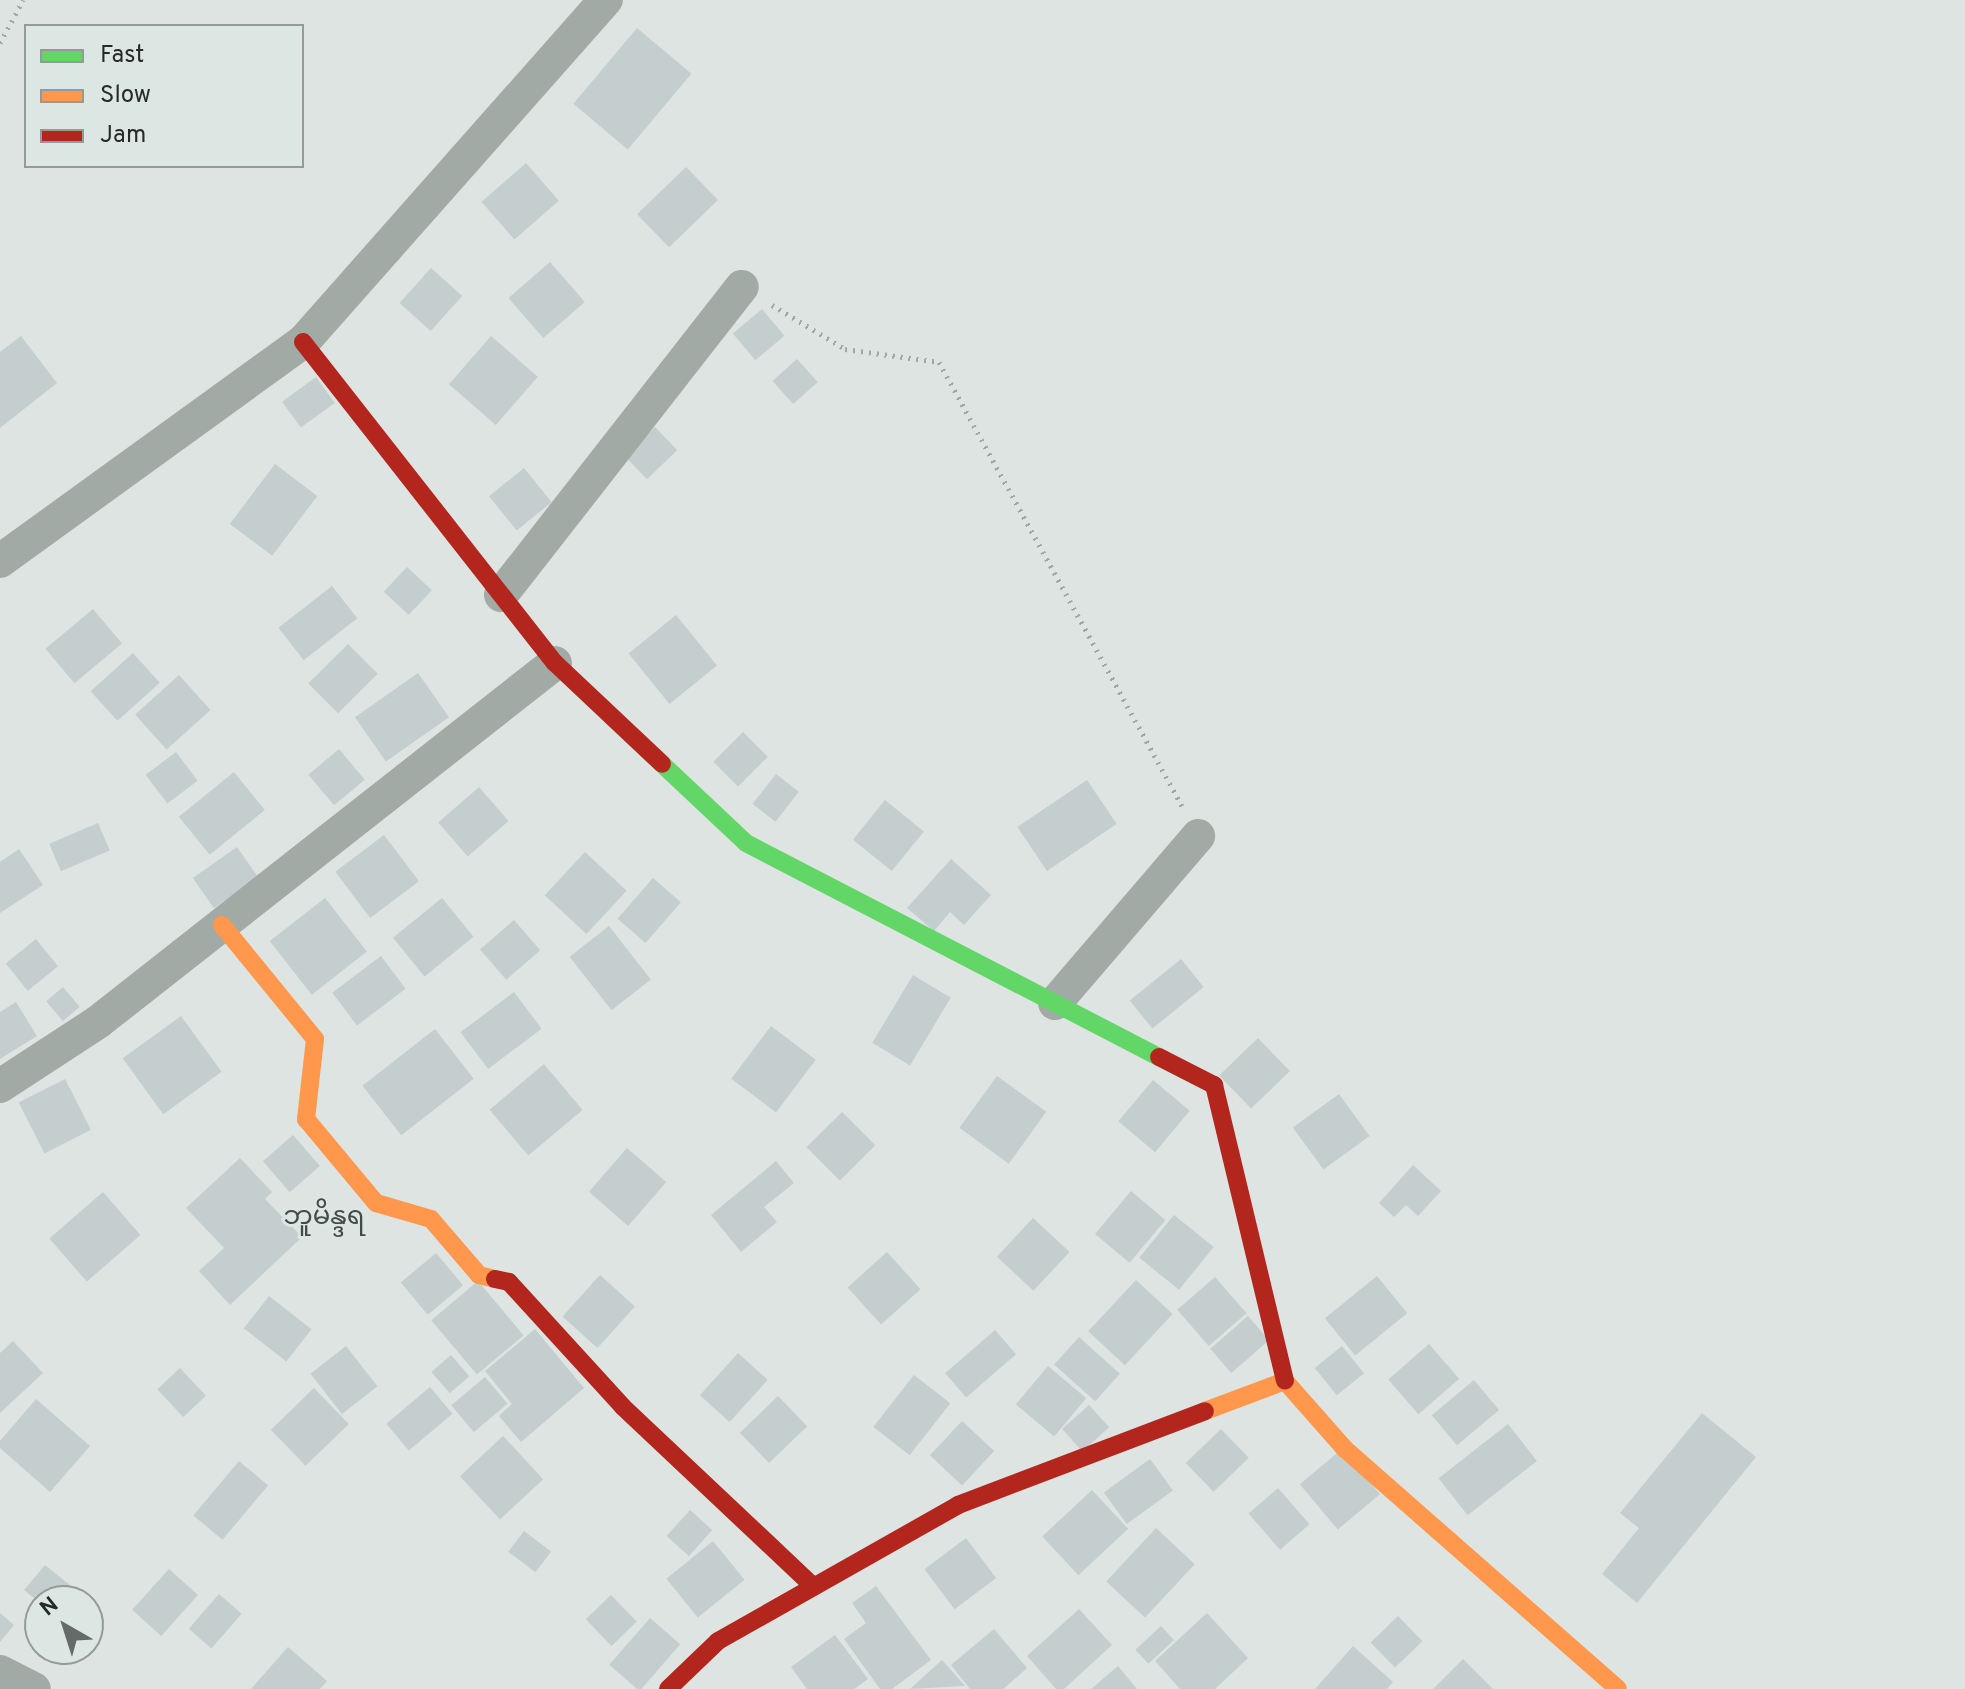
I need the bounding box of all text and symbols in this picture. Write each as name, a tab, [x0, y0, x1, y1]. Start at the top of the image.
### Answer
legend	[24, 24, 304, 168]
text: Fast	[100, 41, 144, 71]
text: Slow	[100, 81, 151, 111]
text: Jam	[100, 121, 146, 151]
district label: ဘူမိန္ဒရ	[283, 1202, 365, 1234]
north arrow	[24, 1585, 104, 1665]
text: N	[35, 1592, 64, 1623]

